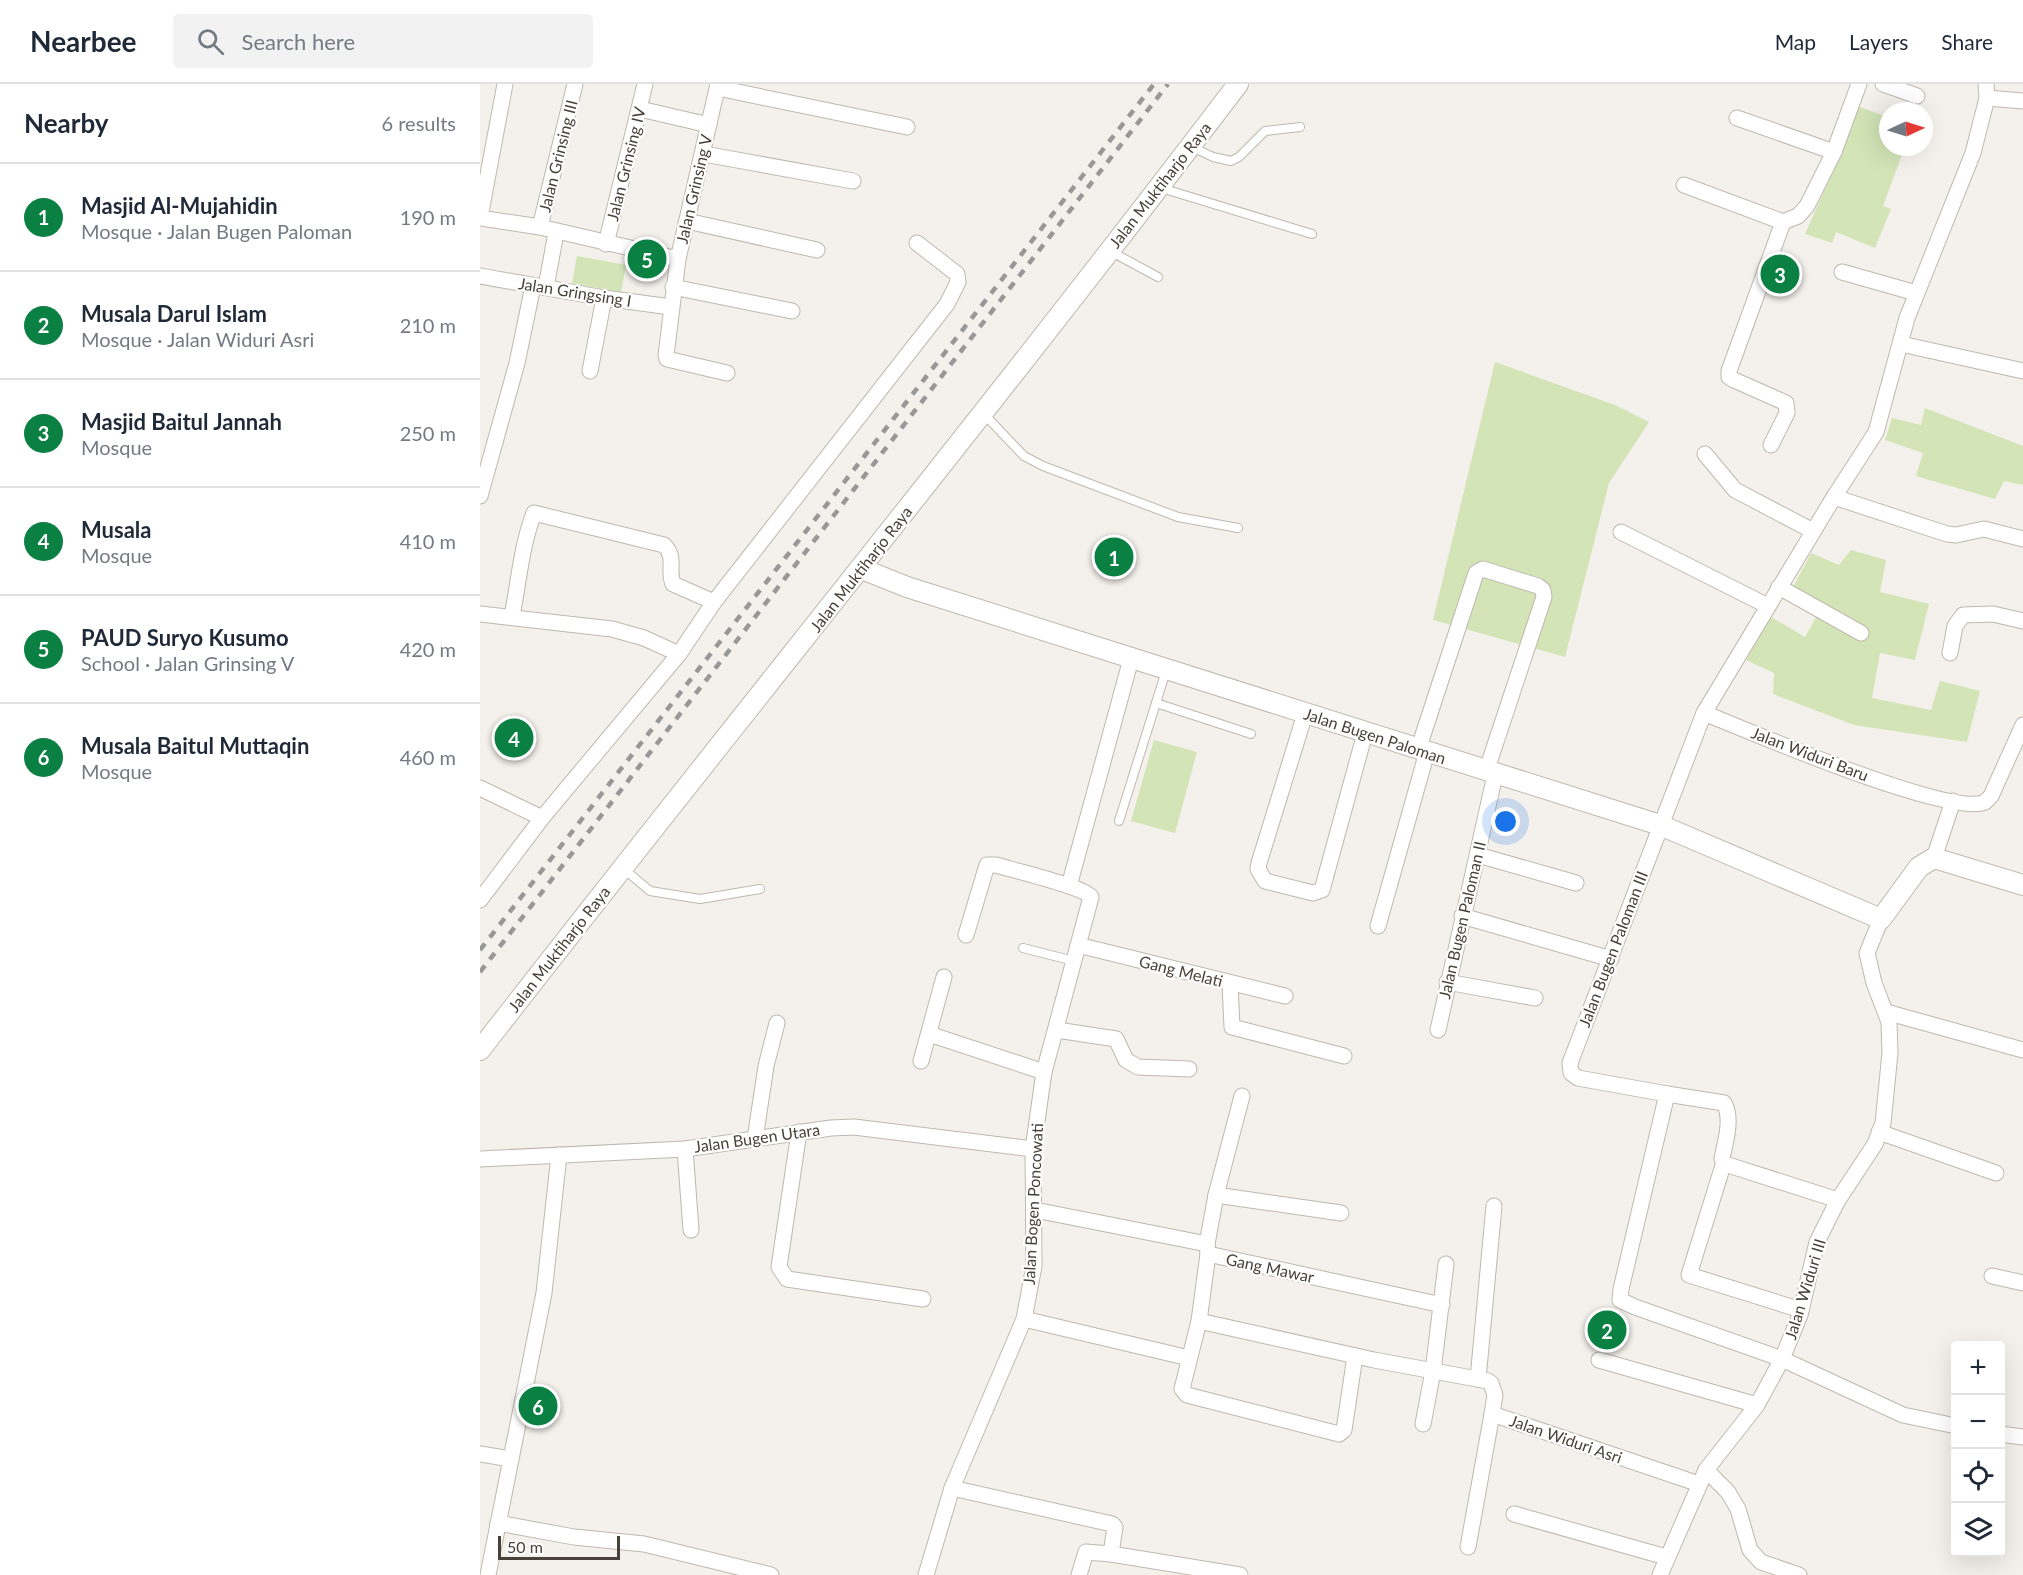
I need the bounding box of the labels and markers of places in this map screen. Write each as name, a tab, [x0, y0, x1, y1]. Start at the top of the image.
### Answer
pin: 5	[628, 236, 666, 282]
pin: 3	[1760, 252, 1800, 297]
pin: 1	[1094, 534, 1134, 580]
pin: 4	[495, 716, 534, 760]
pin: 2	[1588, 1308, 1626, 1352]
pin: 6	[518, 1384, 558, 1428]

